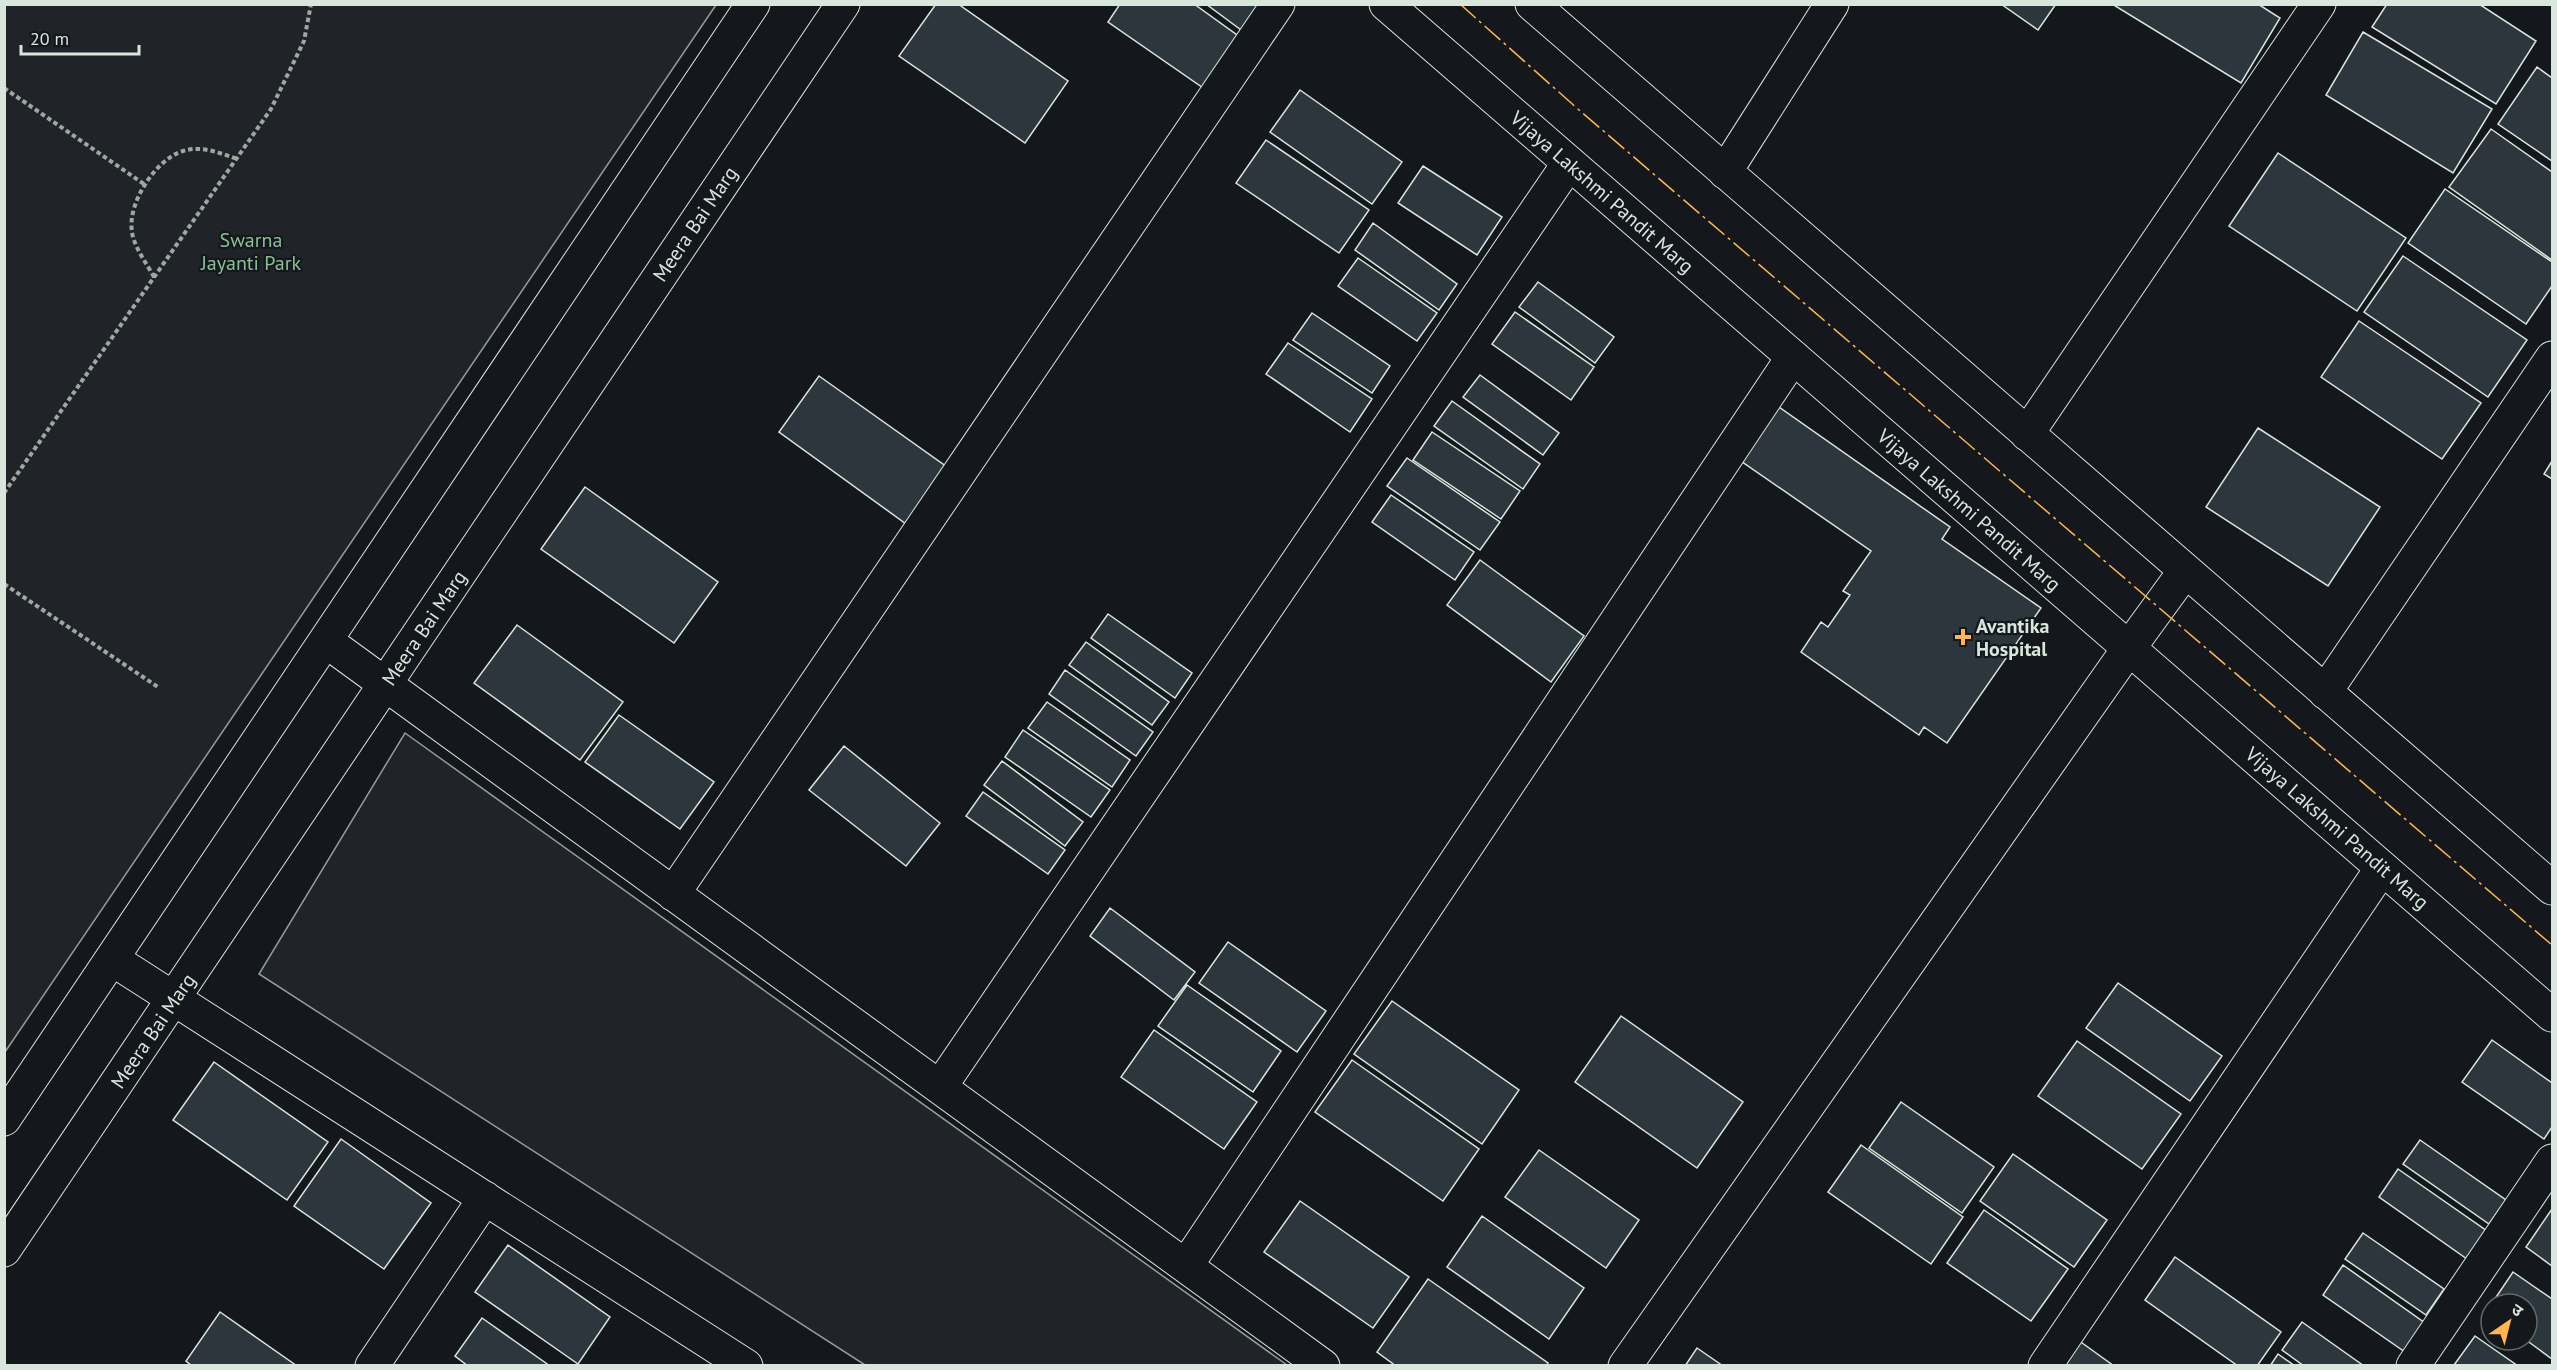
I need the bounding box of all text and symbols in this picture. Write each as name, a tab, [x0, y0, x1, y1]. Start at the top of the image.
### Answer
scale bar	[21, 18, 140, 56]
text: 20 m	[30, 27, 69, 50]
street label: Vijaya Lakshmi Pandit Marg	[1504, 104, 1699, 279]
street label: Meera Bai Marg	[647, 161, 743, 287]
park label: Swarna Jayanti Park	[200, 227, 302, 276]
street label: Vijaya Lakshmi Pandit Marg	[1871, 422, 2066, 597]
street label: Meera Bai Marg	[376, 565, 472, 691]
place label: Avantika Hospital	[1976, 613, 2050, 662]
marker: Avantika Hospital	[1954, 628, 1972, 646]
street label: Vijaya Lakshmi Pandit Marg	[2239, 740, 2434, 915]
street label: Meera Bai Marg	[105, 968, 201, 1094]
north arrow	[2479, 1292, 2539, 1352]
text: उ	[2508, 1299, 2528, 1321]

